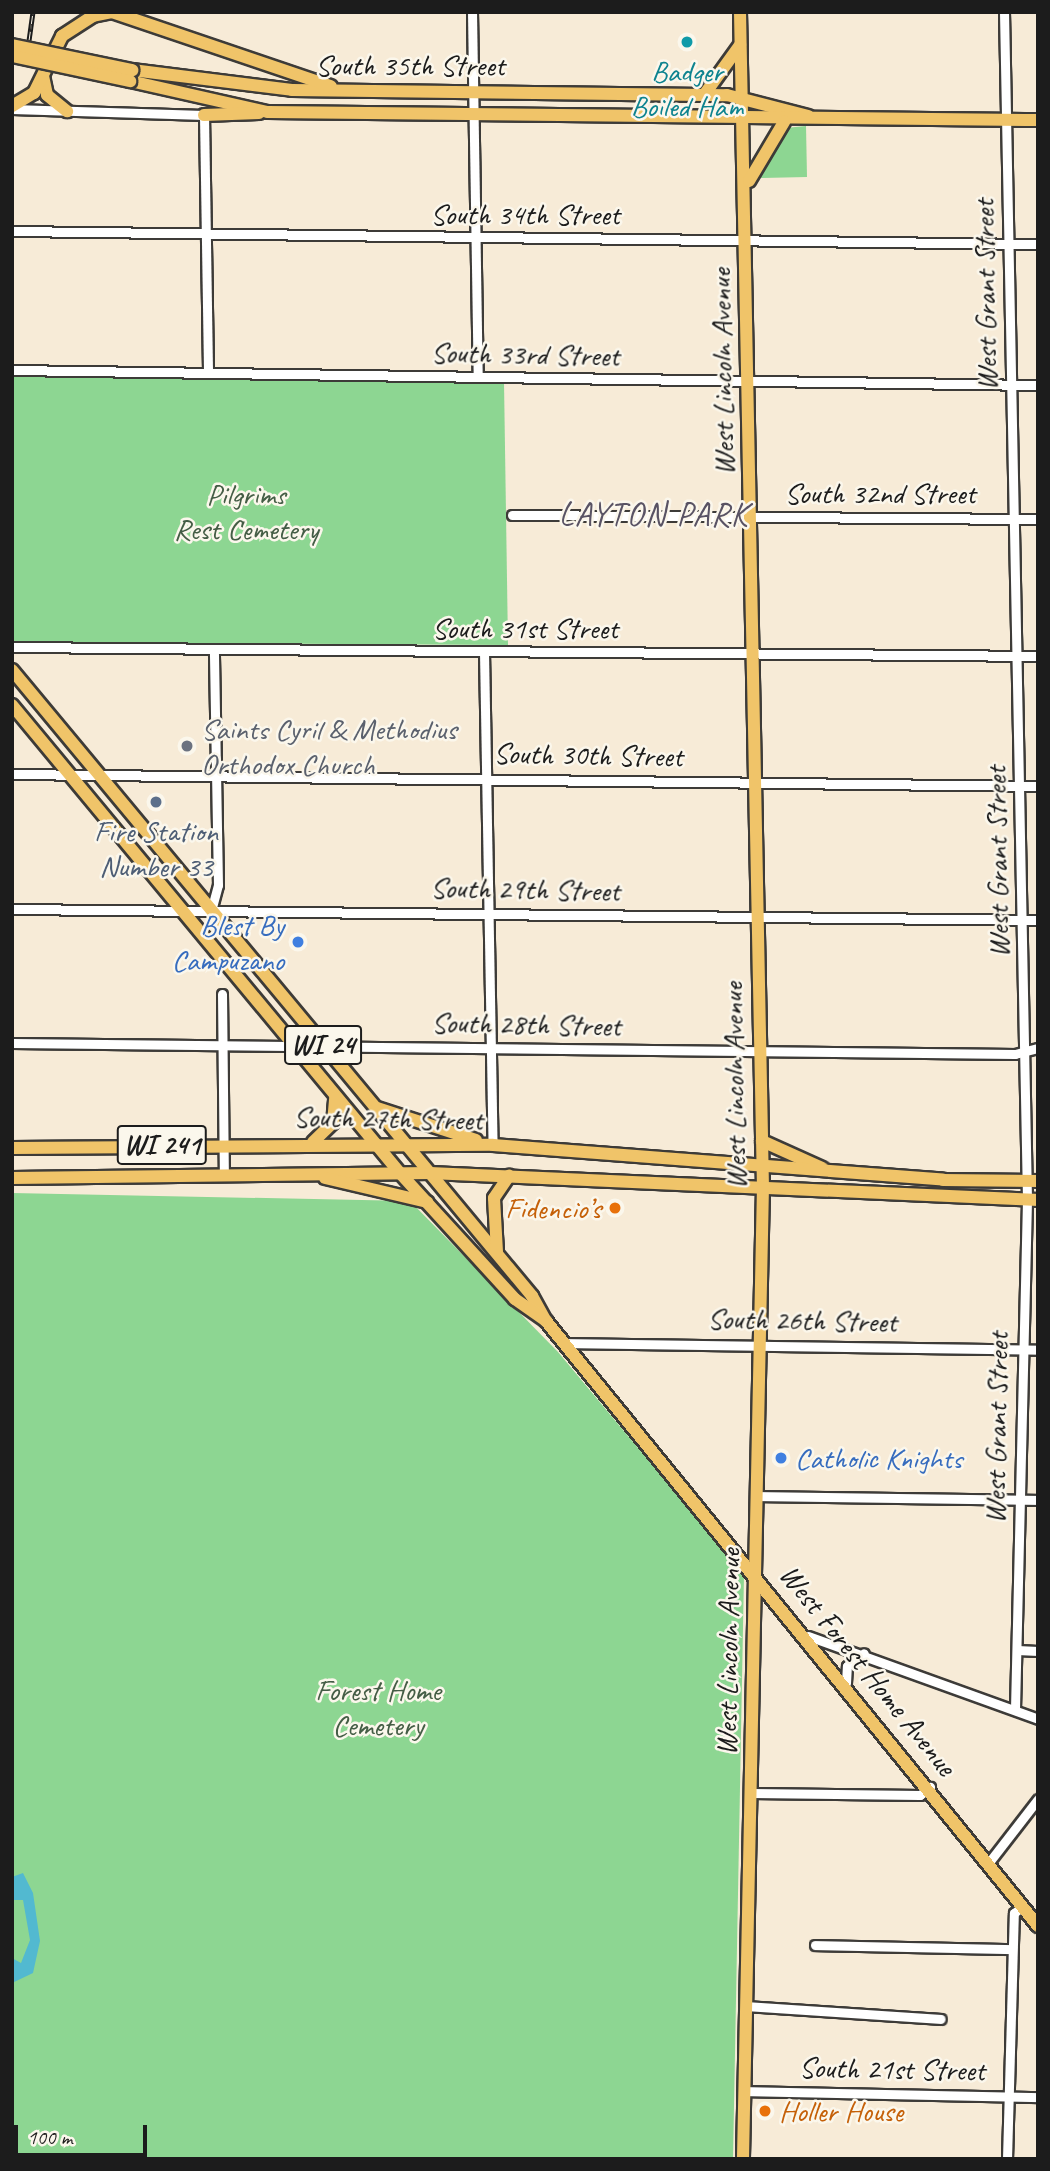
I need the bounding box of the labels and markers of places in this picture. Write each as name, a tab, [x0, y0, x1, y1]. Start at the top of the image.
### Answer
marker: Badger Boiled Ham	[679, 34, 695, 50]
place label: Badger Boiled Ham	[631, 53, 743, 124]
place label: Saints Cyril & Methodius Orthodox Church	[201, 711, 456, 782]
marker: Saints Cyril & Methodius Orthodox Church	[179, 738, 195, 754]
marker: Fire Station Number 33	[148, 794, 164, 810]
place label: Fire Station Number 33	[93, 813, 219, 884]
place label: Blest By Campuzano	[172, 907, 284, 978]
marker: Blest By Campuzano	[290, 934, 306, 950]
place label: Fidencio’s	[505, 1190, 601, 1226]
marker: Fidencio’s	[607, 1200, 623, 1216]
place label: Catholic Knights	[795, 1440, 962, 1476]
marker: Catholic Knights	[773, 1450, 789, 1466]
place label: Holler House	[779, 2093, 903, 2129]
marker: Holler House	[757, 2103, 773, 2119]

